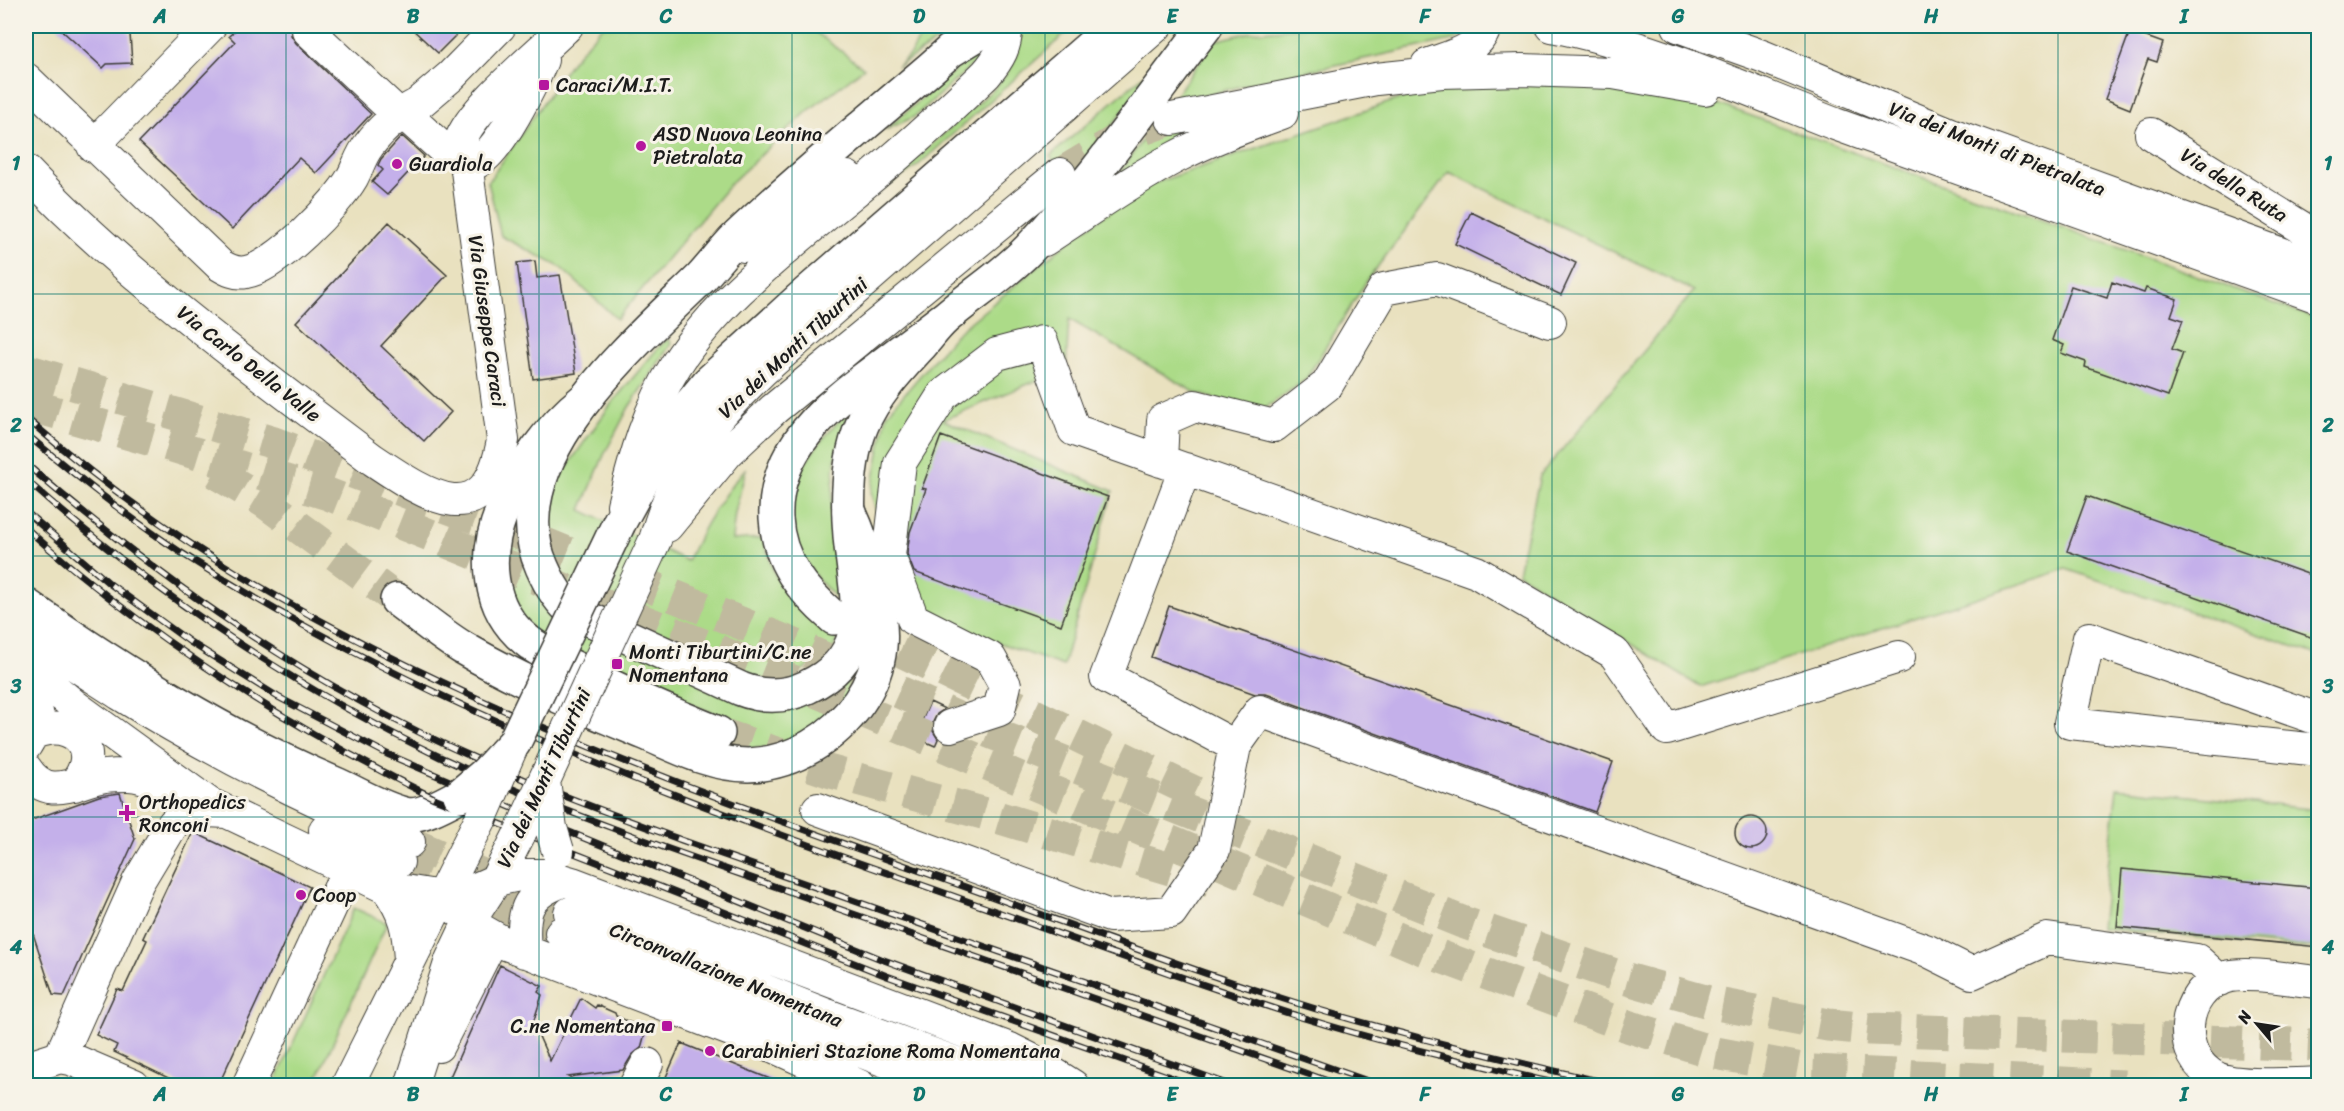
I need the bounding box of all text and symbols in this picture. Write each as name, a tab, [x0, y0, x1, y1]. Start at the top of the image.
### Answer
text: A	[152, 0, 167, 34]
text: B	[407, 0, 420, 34]
text: C	[659, 0, 673, 34]
text: D	[913, 0, 926, 34]
text: E	[1166, 0, 1179, 34]
text: F	[1419, 0, 1432, 34]
text: G	[1671, 0, 1685, 34]
text: H	[1923, 0, 1939, 34]
text: I	[2179, 0, 2190, 34]
place label: Caraci/M.I.T.	[556, 68, 673, 103]
marker: Caraci/M.I.T.	[537, 78, 551, 92]
street label: Via dei Monti di Pietralata	[1884, 92, 2110, 206]
place label: ASD Nuova Leonina Pietralata	[652, 117, 822, 175]
street label: Via della Ruta	[2173, 138, 2295, 232]
marker: ASD Nuova Leonina Pietralata	[634, 139, 648, 153]
text: 1	[12, 146, 21, 181]
text: 1	[2324, 146, 2333, 181]
place label: Guardiola	[409, 147, 493, 182]
marker: Guardiola	[390, 157, 404, 171]
street label: Via Giuseppe Caraci	[458, 233, 516, 410]
street label: Via dei Monti Tiburtini	[710, 268, 878, 427]
street label: Via Carlo Della Valle	[169, 296, 329, 432]
text: 2	[9, 408, 22, 443]
text: 2	[2321, 408, 2334, 443]
place label: Monti Tiburtini/C.ne Nomentana	[629, 635, 812, 693]
marker: Monti Tiburtini/C.ne Nomentana	[610, 657, 624, 671]
text: 3	[10, 669, 22, 704]
text: 3	[2322, 669, 2334, 704]
street label: Via dei Monti Tiburtini	[487, 681, 602, 874]
place label: Orthopedics Ronconi	[139, 785, 246, 843]
marker: Orthopedics Ronconi	[120, 806, 134, 820]
place label: Coop	[313, 878, 357, 913]
marker: Coop	[294, 888, 308, 902]
street label: Circonvallazione Nomentana	[604, 912, 849, 1038]
text: 4	[9, 930, 23, 965]
text: 4	[2321, 930, 2335, 965]
north arrow	[2227, 994, 2287, 1054]
text: N	[2228, 1004, 2260, 1030]
place label: C.ne Nomentana	[511, 1009, 656, 1044]
marker: C.ne Nomentana	[660, 1019, 674, 1033]
place label: Carabinieri Stazione Roma Nomentana	[722, 1034, 1060, 1069]
marker: Carabinieri Stazione Roma Nomentana	[703, 1044, 717, 1058]
text: A	[152, 1077, 167, 1111]
text: B	[407, 1077, 420, 1111]
text: C	[659, 1077, 673, 1111]
text: D	[913, 1077, 926, 1111]
text: E	[1166, 1077, 1179, 1111]
text: F	[1419, 1077, 1432, 1111]
text: G	[1671, 1077, 1685, 1111]
text: H	[1923, 1077, 1939, 1111]
text: I	[2179, 1077, 2190, 1111]

